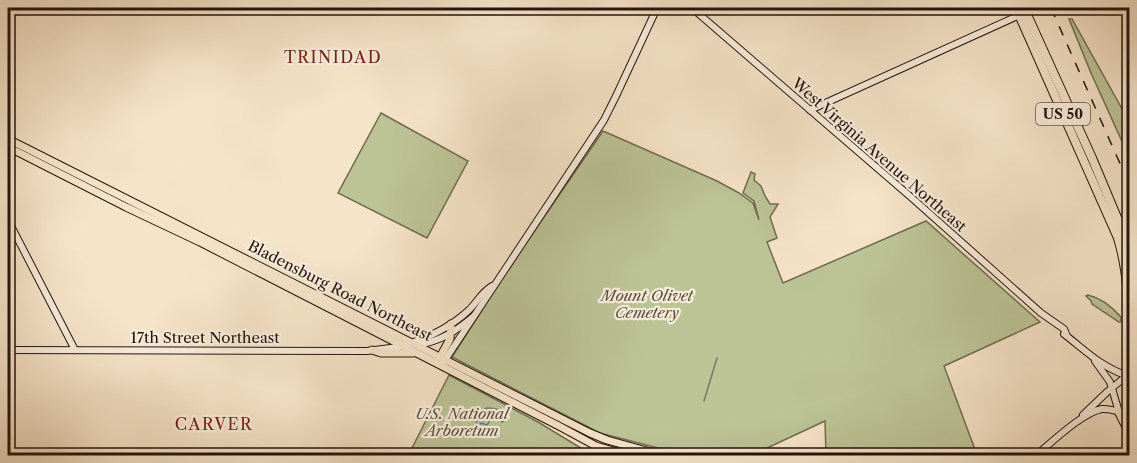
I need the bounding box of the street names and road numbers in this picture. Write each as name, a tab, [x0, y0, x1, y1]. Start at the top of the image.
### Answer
street label: West Virginia Avenue Northeast	[787, 73, 971, 236]
road number: US 50	[1036, 103, 1090, 125]
street label: Bladensburg Road Northeast	[245, 236, 436, 346]
street label: 17th Street Northeast	[130, 328, 280, 347]

